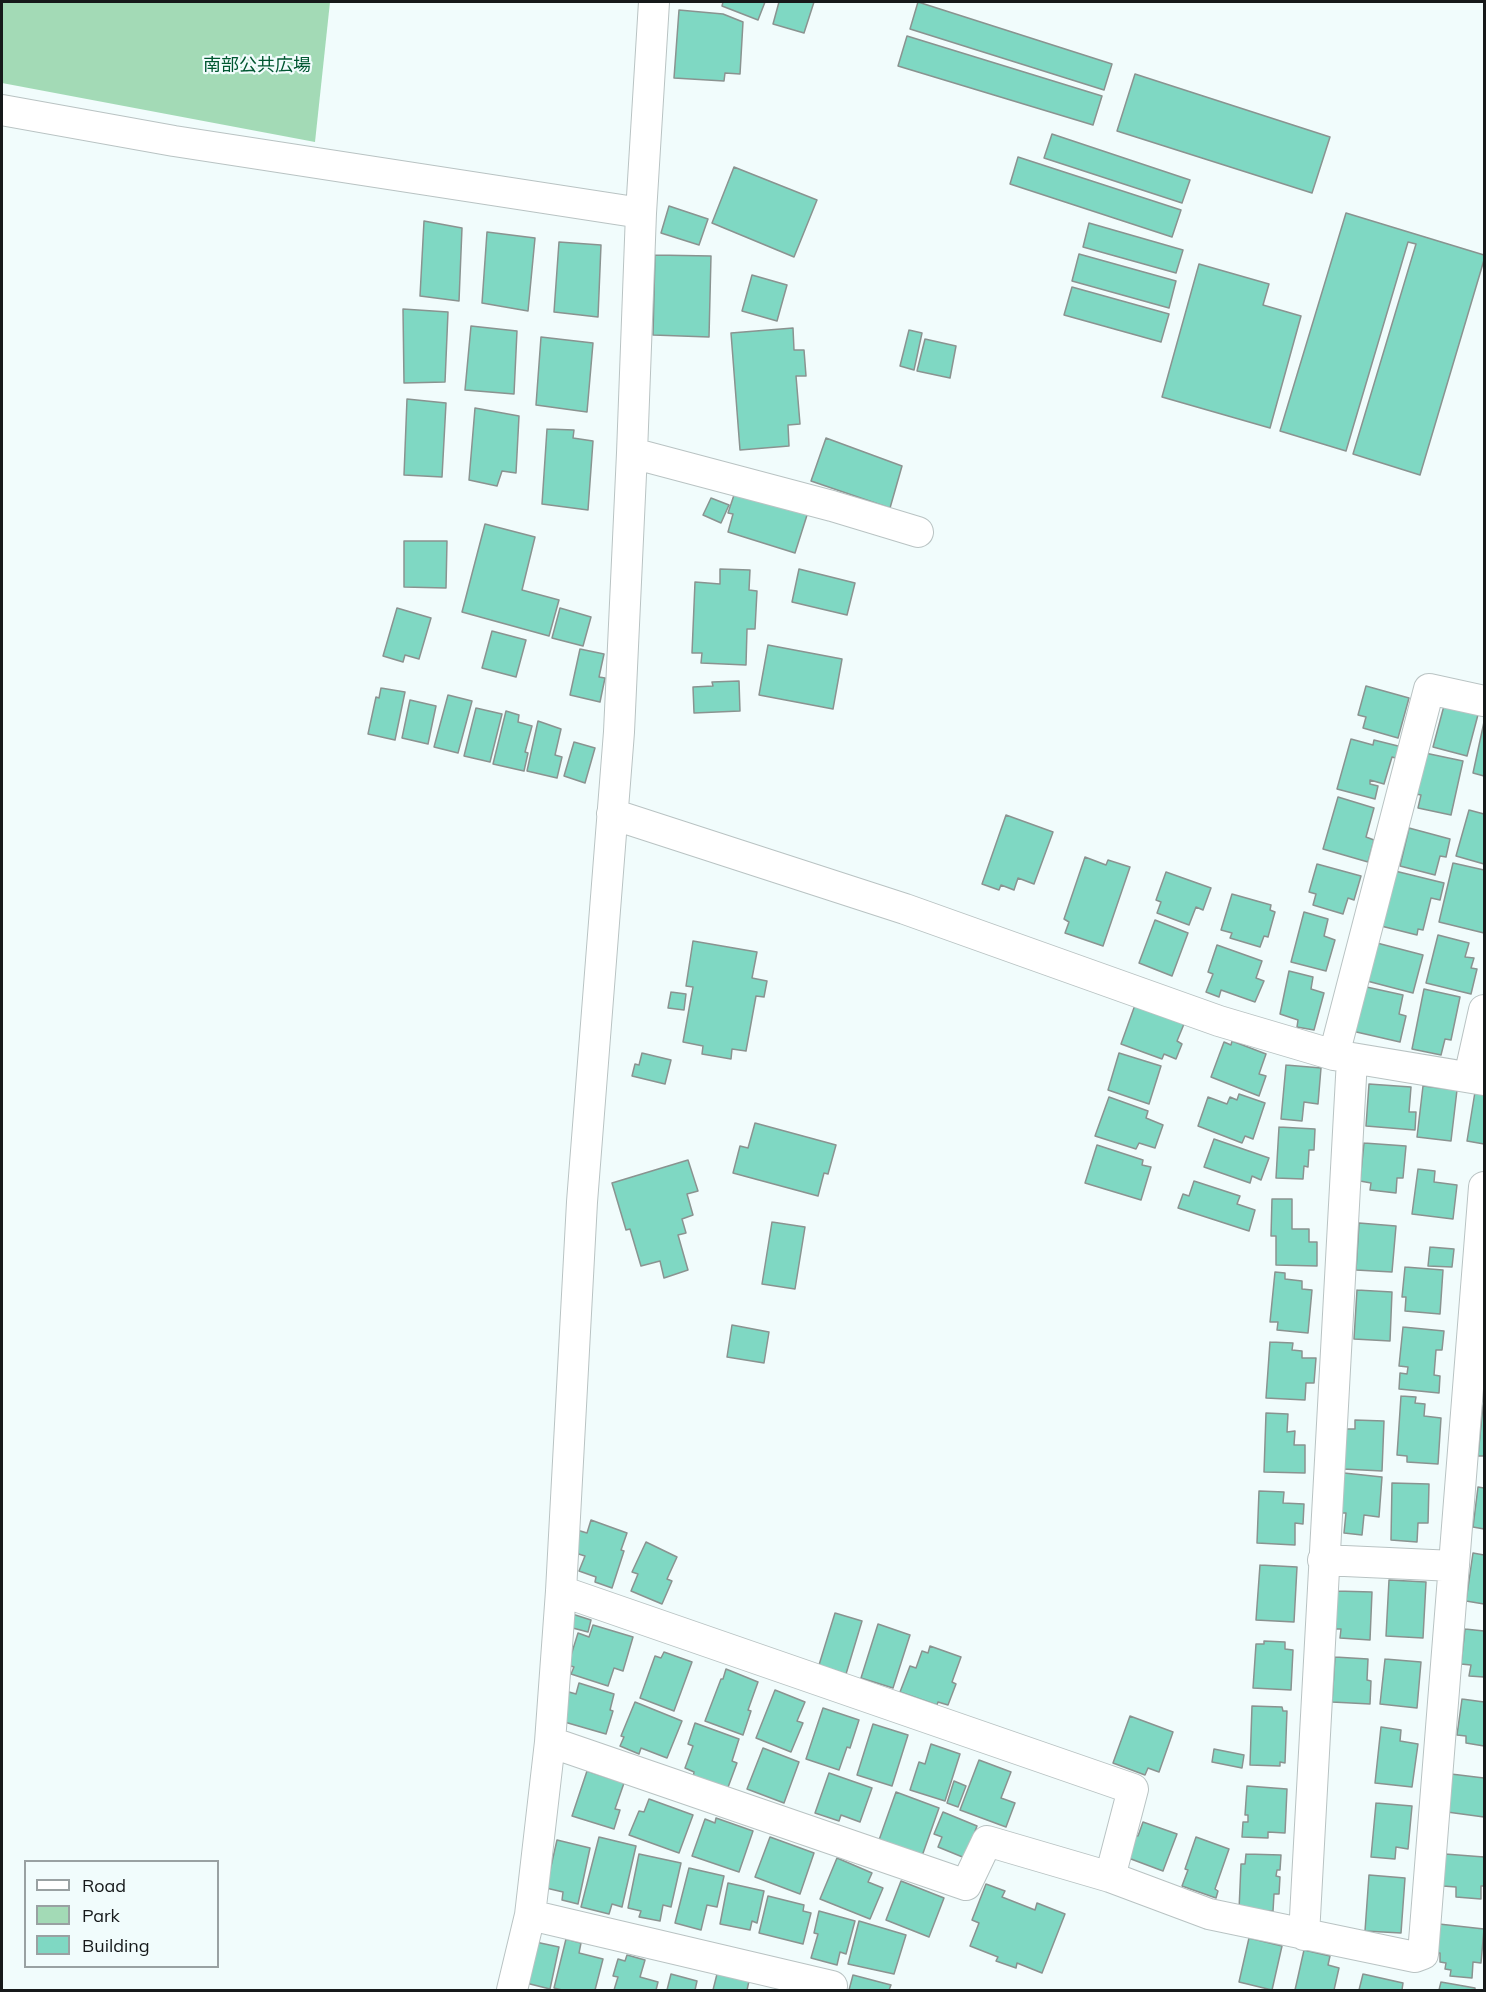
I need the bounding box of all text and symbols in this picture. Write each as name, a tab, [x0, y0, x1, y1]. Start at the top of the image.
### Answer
park label: 南部公共広場	[203, 55, 311, 77]
legend	[24, 1860, 219, 1968]
text: Road	[82, 1874, 126, 1897]
text: Park	[82, 1904, 120, 1927]
text: Building	[82, 1934, 150, 1957]

